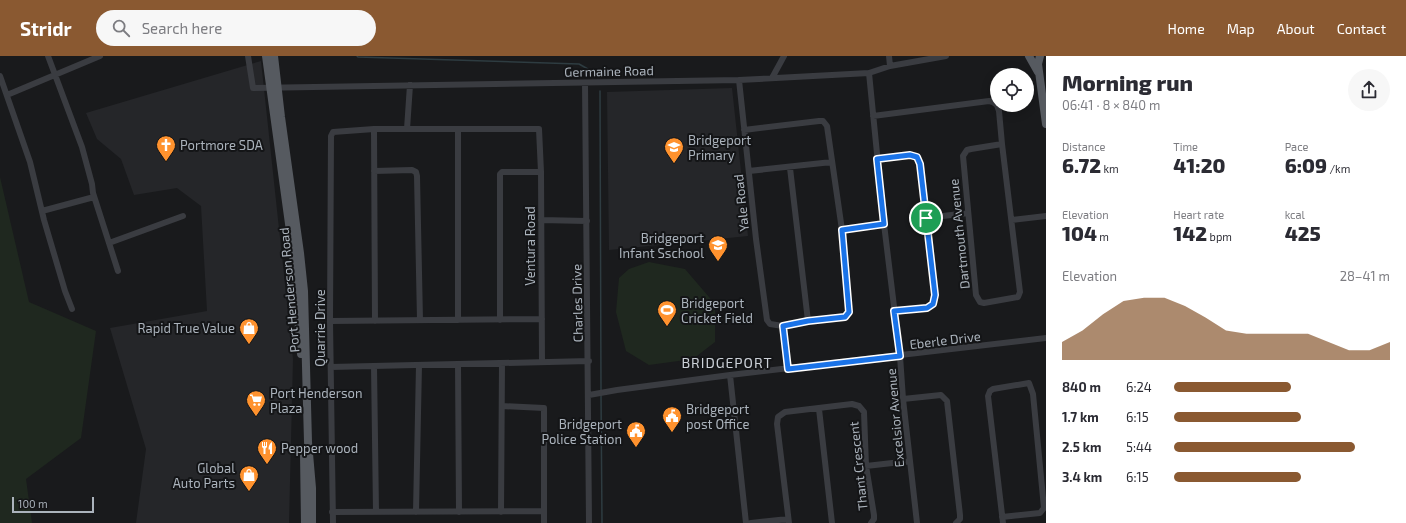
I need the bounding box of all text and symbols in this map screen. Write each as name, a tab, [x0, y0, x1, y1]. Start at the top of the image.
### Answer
search box	[96, 10, 376, 46]
text: Stridr	[20, 17, 72, 40]
icon: search	[110, 17, 132, 39]
text: Search here	[142, 19, 222, 37]
text: Home	[1168, 20, 1205, 37]
text: Map	[1227, 20, 1255, 37]
text: About	[1277, 20, 1315, 37]
text: Contact	[1337, 20, 1386, 37]
street label: Germaine Road	[564, 62, 654, 80]
map controls	[990, 68, 1034, 112]
button: locate	[990, 68, 1034, 112]
text: Morning run	[1062, 69, 1193, 95]
button: share	[1348, 69, 1390, 111]
text: 06:41 · 8 × 840 m	[1062, 97, 1160, 113]
place label: Bridgeport Primary	[688, 132, 751, 163]
church icon: Portmore SDA	[155, 134, 177, 162]
school or university icon: Bridgeport Primary	[663, 136, 685, 164]
place label: Portmore SDA	[180, 137, 263, 153]
text: Distance	[1062, 140, 1105, 153]
text: Time	[1173, 140, 1198, 153]
text: Pace	[1285, 140, 1308, 153]
text: 6.72	[1062, 153, 1101, 177]
text: 41:20	[1173, 153, 1225, 177]
text: 6:09	[1285, 153, 1327, 177]
text: km	[1101, 162, 1119, 175]
text: /km	[1327, 162, 1350, 175]
street label: Yale Road	[730, 174, 752, 232]
street label: Dartmouth Avenue	[945, 178, 973, 290]
pin	[909, 201, 943, 235]
street label: Ventura Road	[522, 206, 538, 286]
icon: arrive	[915, 207, 937, 229]
text: Elevation	[1062, 208, 1109, 221]
text: Heart rate	[1173, 208, 1224, 221]
text: kcal	[1285, 208, 1305, 221]
text: 104	[1062, 221, 1097, 245]
text: 142	[1173, 221, 1207, 245]
text: 425	[1285, 221, 1321, 245]
street label: Port Henderson Road	[276, 227, 302, 353]
place label: Bridgeport Infant Sschool	[619, 230, 704, 261]
text: m	[1097, 230, 1109, 243]
text: bpm	[1207, 230, 1232, 243]
school or university icon: Bridgeport Infant Sschool	[707, 234, 729, 262]
street label: Charles Drive	[568, 264, 586, 342]
text: Elevation	[1062, 268, 1117, 284]
text: 28–41 m	[1340, 268, 1390, 284]
street label: Quarrie Drive	[312, 289, 328, 367]
place label: Bridgeport Cricket Field	[681, 295, 753, 326]
sports icon: Bridgeport Cricket Field	[656, 299, 678, 327]
shop icon: Rapid True Value	[238, 317, 260, 345]
place label: Rapid True Value	[138, 320, 235, 336]
street label: Eberle Drive	[909, 328, 981, 352]
district label: BRIDGEPORT	[681, 354, 773, 371]
street label: Excelsior Avenue	[883, 368, 907, 468]
text: 840 m	[1062, 379, 1101, 395]
text: 6:24	[1126, 379, 1152, 395]
place label: Port Henderson Plaza	[270, 385, 362, 416]
supermarket icon: Port Henderson Plaza	[245, 389, 267, 417]
place label: Bridgeport post Office	[686, 401, 749, 432]
public building icon: Bridgeport post Office	[661, 405, 683, 433]
text: 1.7 km	[1062, 409, 1099, 425]
text: 6:15	[1126, 409, 1149, 425]
place label: Bridgeport Police Station	[541, 416, 622, 447]
public building icon: Bridgeport Police Station	[625, 420, 647, 448]
street label: Thant Crescent	[845, 421, 871, 511]
restaurant icon: Pepper wood	[256, 437, 278, 465]
text: 2.5 km	[1062, 439, 1101, 455]
text: 5:44	[1126, 439, 1152, 455]
place label: Pepper wood	[281, 440, 358, 456]
place label: Global Auto Parts	[173, 460, 235, 491]
shop icon: Global Auto Parts	[238, 464, 260, 492]
text: 3.4 km	[1062, 469, 1102, 485]
text: 6:15	[1126, 469, 1149, 485]
scale bar	[12, 495, 94, 514]
text: 100 m	[18, 497, 48, 510]

